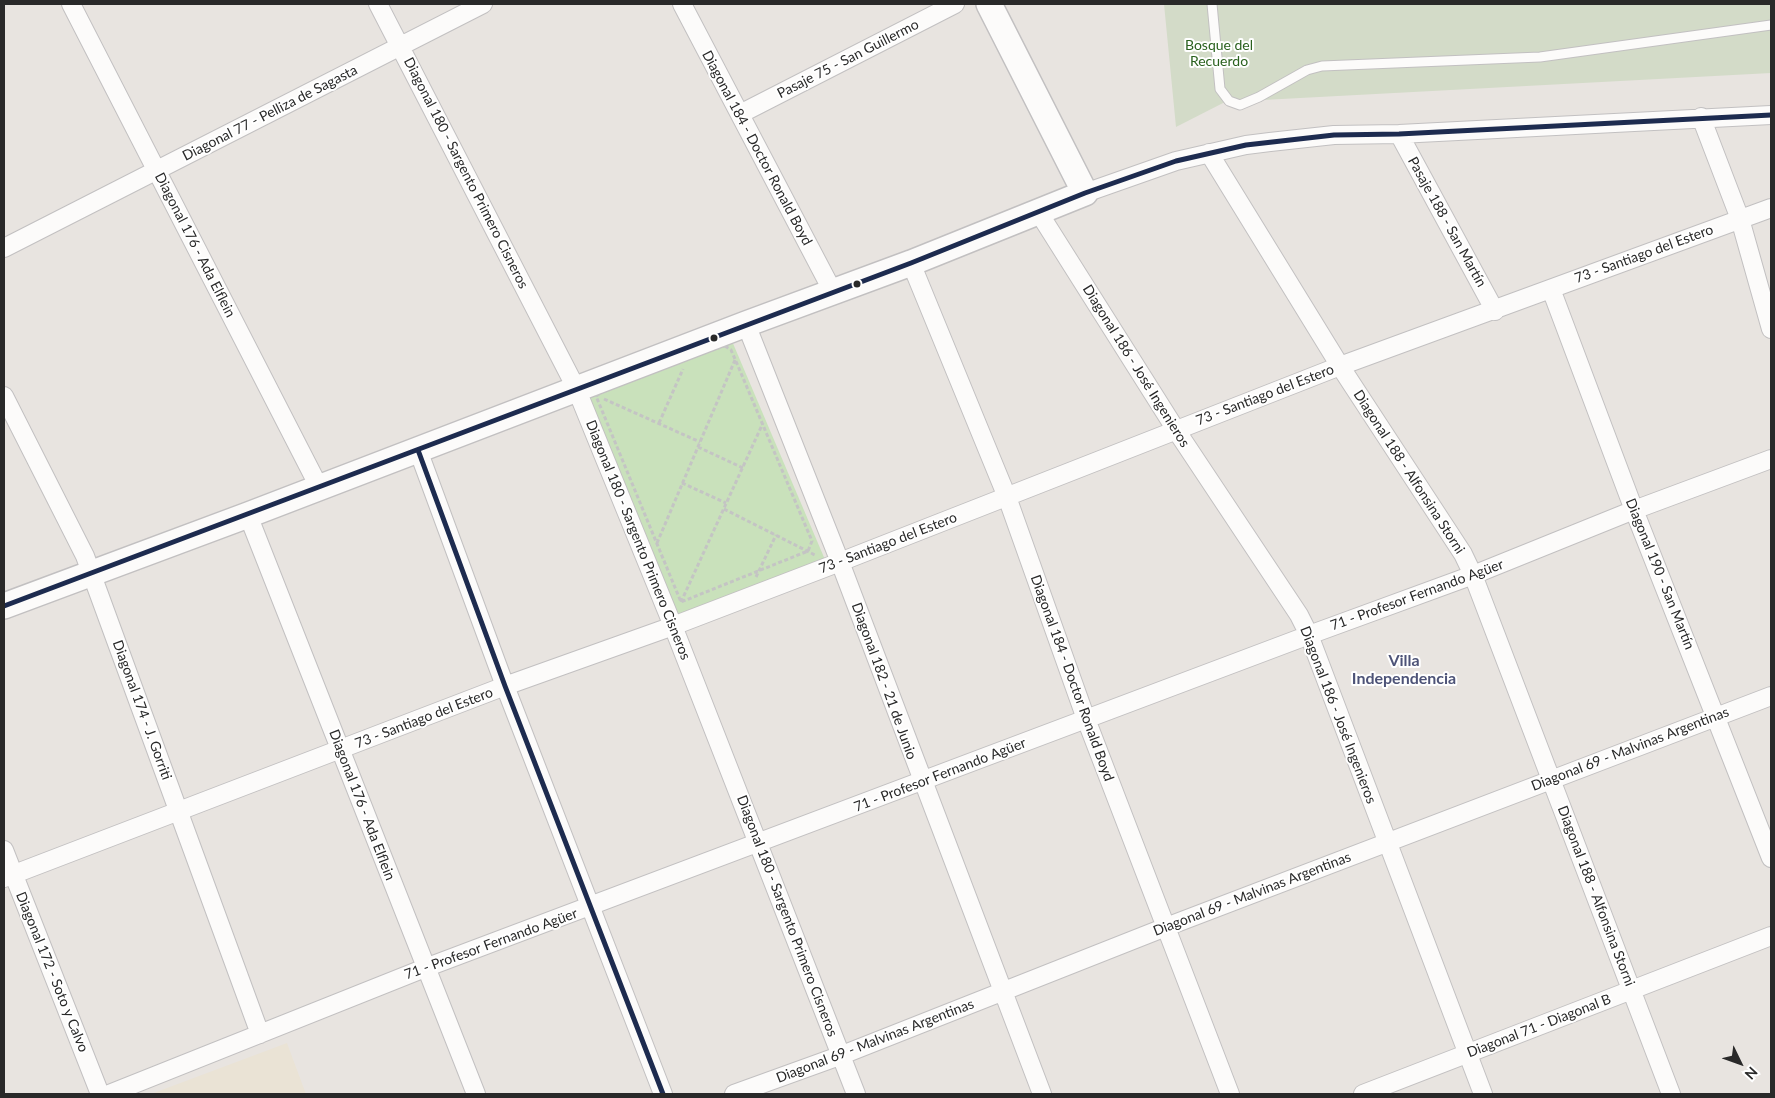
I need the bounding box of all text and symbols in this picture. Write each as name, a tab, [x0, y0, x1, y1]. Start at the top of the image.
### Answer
street label: Pasaje 75 - San Guillermo	[774, 16, 922, 102]
park label: Bosque del Recuerdo	[1185, 37, 1253, 70]
street label: Diagonal 184 - Doctor Ronald Boyd	[698, 48, 816, 248]
street label: Diagonal 180 - Sargento Primero Cisneros	[400, 55, 532, 291]
street label: Diagonal 77 - Pelliza de Sagasta	[180, 61, 360, 165]
street label: Pasaje 188 - San Martín	[1404, 154, 1490, 290]
street label: Diagonal 176 - Ada Elflein	[151, 170, 239, 320]
street label: 73 - Santiago del Estero	[1572, 221, 1716, 287]
unlabelled marker	[852, 279, 862, 289]
street label: Diagonal 186 - José Ingenieros	[1079, 282, 1193, 450]
unlabelled marker	[709, 333, 719, 343]
street label: 73 - Santiago del Estero	[1194, 361, 1336, 429]
street label: Diagonal 188 - Alfonsina Storni	[1350, 387, 1468, 557]
street label: Diagonal 180 - Sargento Primero Cisneros	[582, 418, 694, 662]
street label: Diagonal 190 - San Martín	[1622, 496, 1698, 652]
street label: 73 - Santiago del Estero	[817, 509, 959, 577]
street label: 71 - Profesor Fernando Agüer	[1328, 556, 1506, 634]
street label: Diagonal 184 - Doctor Ronald Boyd	[1027, 573, 1117, 783]
street label: Diagonal 182 - 21 de Junio	[848, 600, 920, 762]
street label: Diagonal 186 - José Ingenieros	[1296, 624, 1380, 806]
street label: Diagonal 174 - J. Gorriti	[109, 638, 175, 782]
district label: Villa Independencia	[1352, 651, 1456, 689]
street label: 73 - Santiago del Estero	[353, 684, 495, 752]
street label: Diagonal 69 - Malvinas Argentinas	[1529, 703, 1731, 795]
street label: Diagonal 176 - Ada Elflein	[325, 727, 399, 883]
street label: 71 - Profesor Fernando Agüer	[852, 734, 1028, 816]
street label: Diagonal 180 - Sargento Primero Cisneros	[733, 793, 841, 1039]
street label: Diagonal 188 - Alfonsina Storni	[1554, 803, 1638, 989]
street label: Diagonal 69 - Malvinas Argentinas	[1151, 848, 1353, 940]
street label: Diagonal 172 - Soto y Calvo	[12, 889, 92, 1055]
street label: 71 - Profesor Fernando Agüer	[402, 905, 580, 983]
street label: Diagonal 71 - Diagonal B	[1465, 991, 1613, 1061]
street label: Diagonal 69 - Malvinas Argentinas	[774, 995, 976, 1087]
north arrow	[1715, 1038, 1765, 1088]
text: N	[1742, 1064, 1761, 1083]

